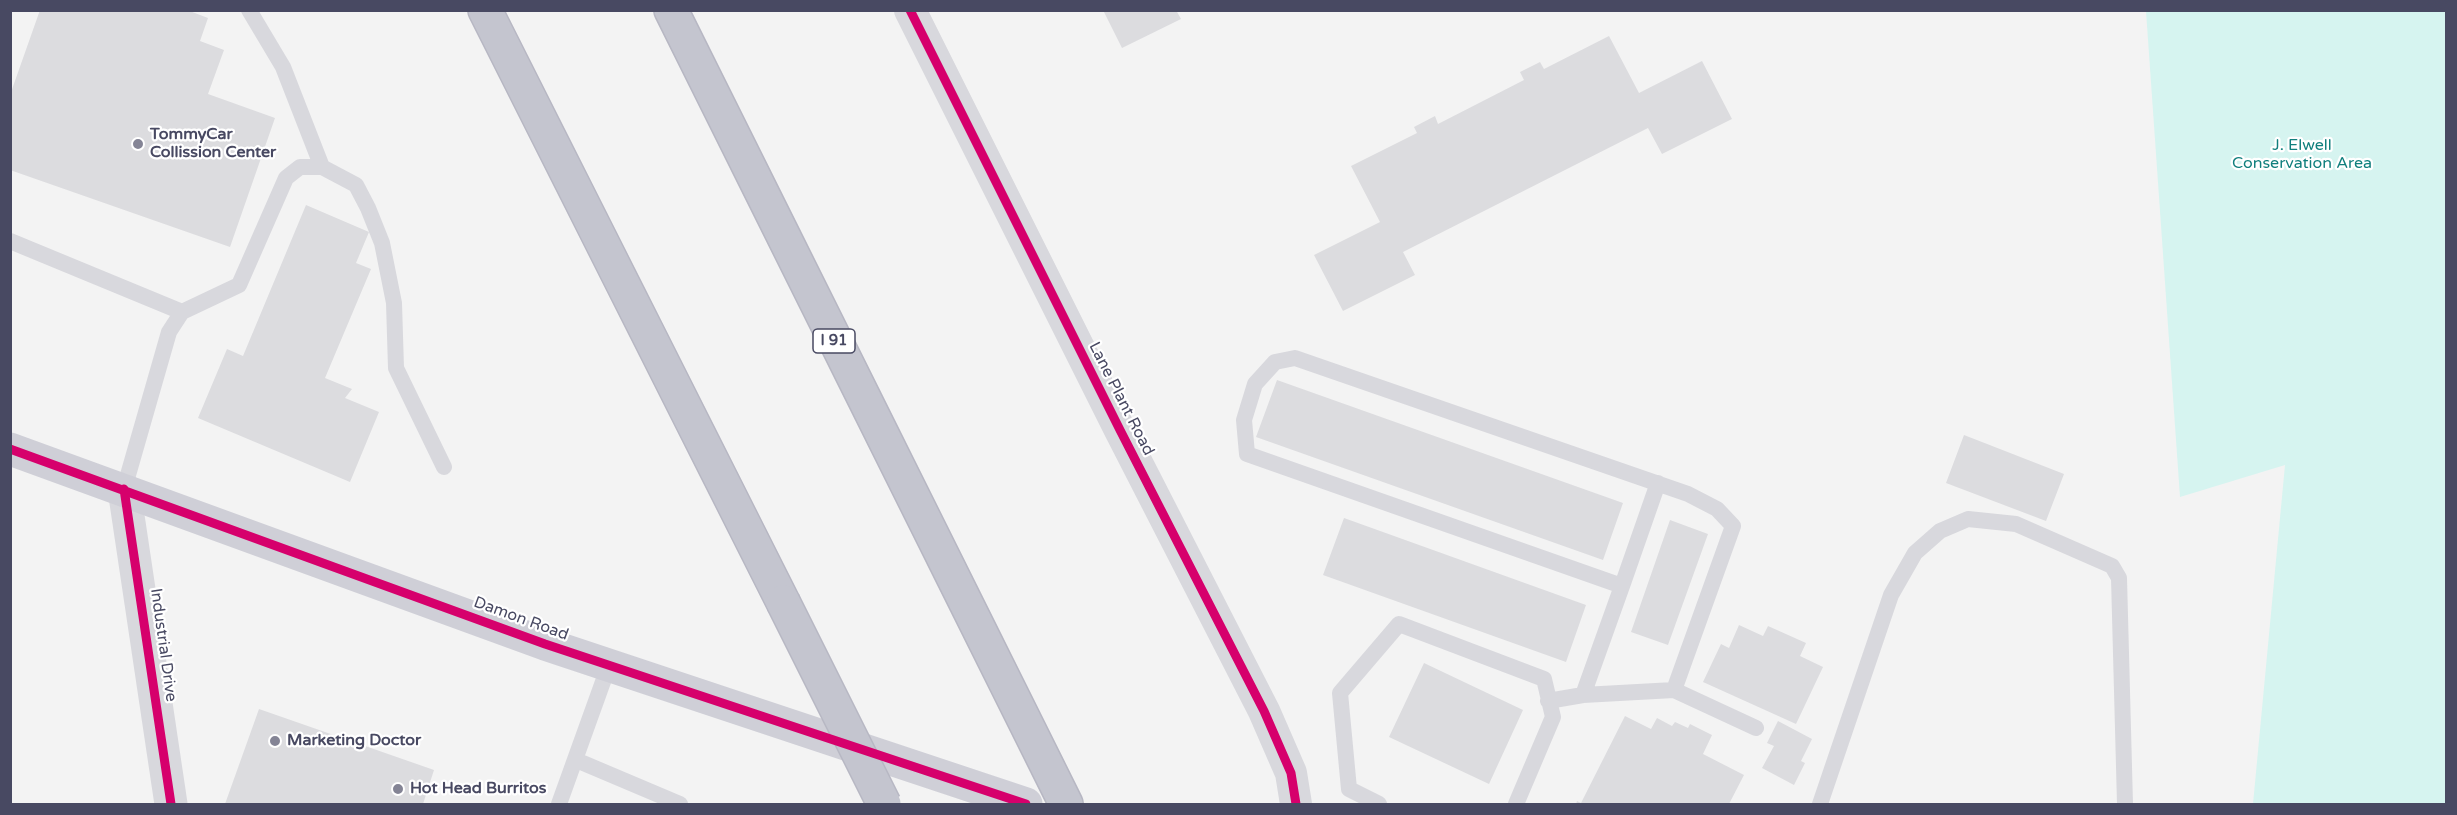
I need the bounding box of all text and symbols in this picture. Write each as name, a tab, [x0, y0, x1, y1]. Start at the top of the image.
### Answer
place label: TommyCar Collission Center	[150, 125, 276, 163]
park label: J. Elwell Conservation Area	[2232, 136, 2372, 174]
marker: TommyCar Collission Center	[131, 137, 145, 151]
road number: I 91	[813, 329, 855, 353]
street label: Lane Plant Road	[1084, 339, 1158, 459]
street label: Industrial Drive	[146, 587, 180, 703]
street label: Damon Road	[471, 593, 571, 645]
place label: Marketing Doctor	[287, 731, 421, 751]
marker: Marketing Doctor	[268, 734, 282, 748]
place label: Hot Head Burritos	[410, 779, 546, 799]
marker: Hot Head Burritos	[391, 782, 405, 796]

